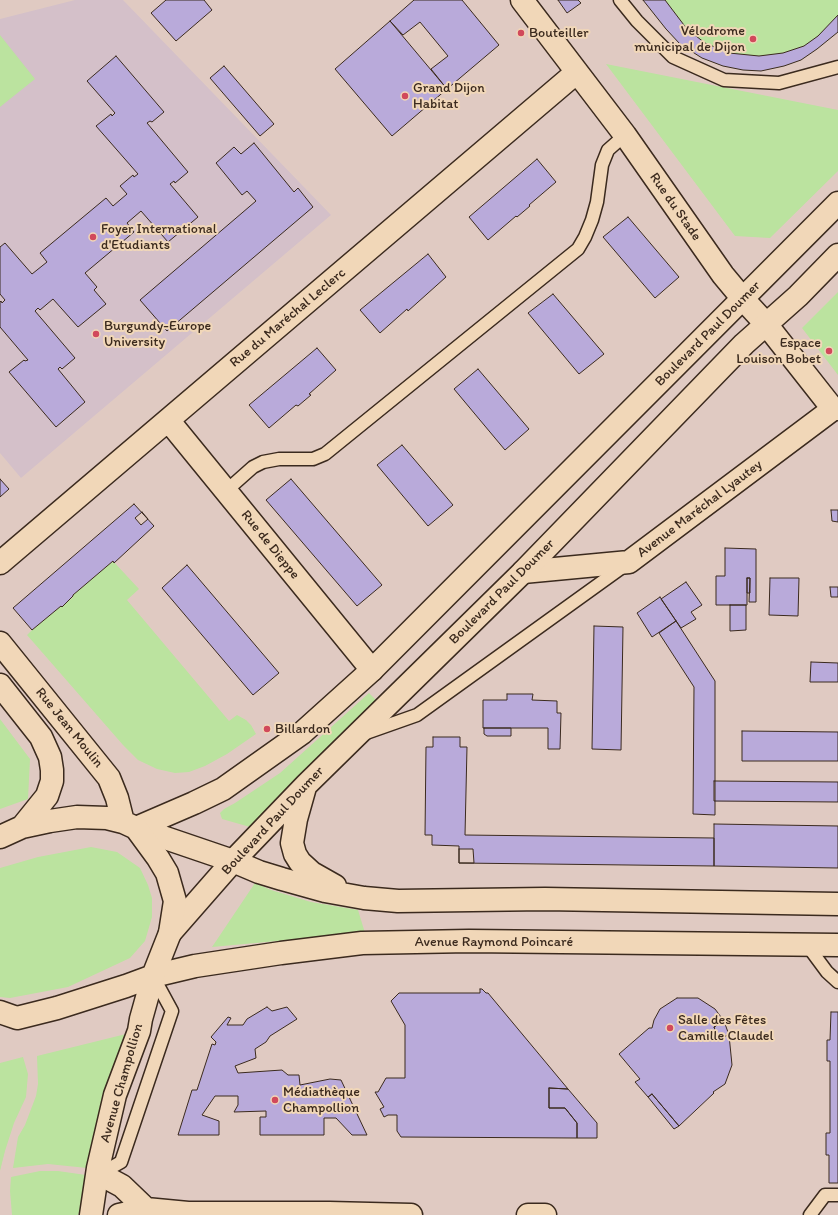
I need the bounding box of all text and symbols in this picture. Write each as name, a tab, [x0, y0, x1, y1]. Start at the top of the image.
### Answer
place label: Vélodrome municipal de Dijon	[634, 23, 745, 56]
place label: Bouteiller	[529, 25, 589, 41]
marker: Bouteiller	[516, 28, 526, 38]
marker: Vélodrome municipal de Dijon	[748, 34, 758, 44]
place label: Grand Dijon Habitat	[413, 80, 485, 112]
marker: Grand Dijon Habitat	[400, 91, 410, 101]
street label: Rue du Stade	[645, 170, 705, 244]
place label: Foyer International d'Etudiants	[101, 221, 217, 254]
marker: Foyer International d'Etudiants	[88, 232, 98, 242]
street label: Rue du Maréchal Leclerc	[227, 265, 349, 371]
street label: Boulevard Paul Doumer	[652, 278, 764, 390]
place label: Burgundy-Europe University	[104, 318, 211, 350]
marker: Burgundy-Europe University	[91, 329, 101, 339]
place label: Espace Louison Bobet	[736, 335, 821, 368]
marker: Espace Louison Bobet	[824, 346, 834, 356]
street label: Avenue Maréchal Lyautey	[634, 457, 766, 561]
street label: Rue de Dieppe	[237, 507, 303, 583]
street label: Boulevard Paul Doumer	[446, 536, 558, 648]
street label: Rue Jean Moulin	[32, 685, 106, 771]
place label: Billardon	[275, 721, 330, 737]
marker: Billardon	[262, 724, 272, 734]
street label: Boulevard Paul Doumer	[218, 763, 328, 879]
street label: Avenue Raymond Poincaré	[415, 934, 573, 950]
place label: Salle des Fêtes Camille Claudel	[678, 1012, 774, 1044]
street label: Avenue Champollion	[97, 1022, 147, 1144]
marker: Salle des Fêtes Camille Claudel	[665, 1023, 675, 1033]
place label: Médiathèque Champollion	[283, 1084, 360, 1116]
marker: Médiathèque Champollion	[270, 1095, 280, 1105]

